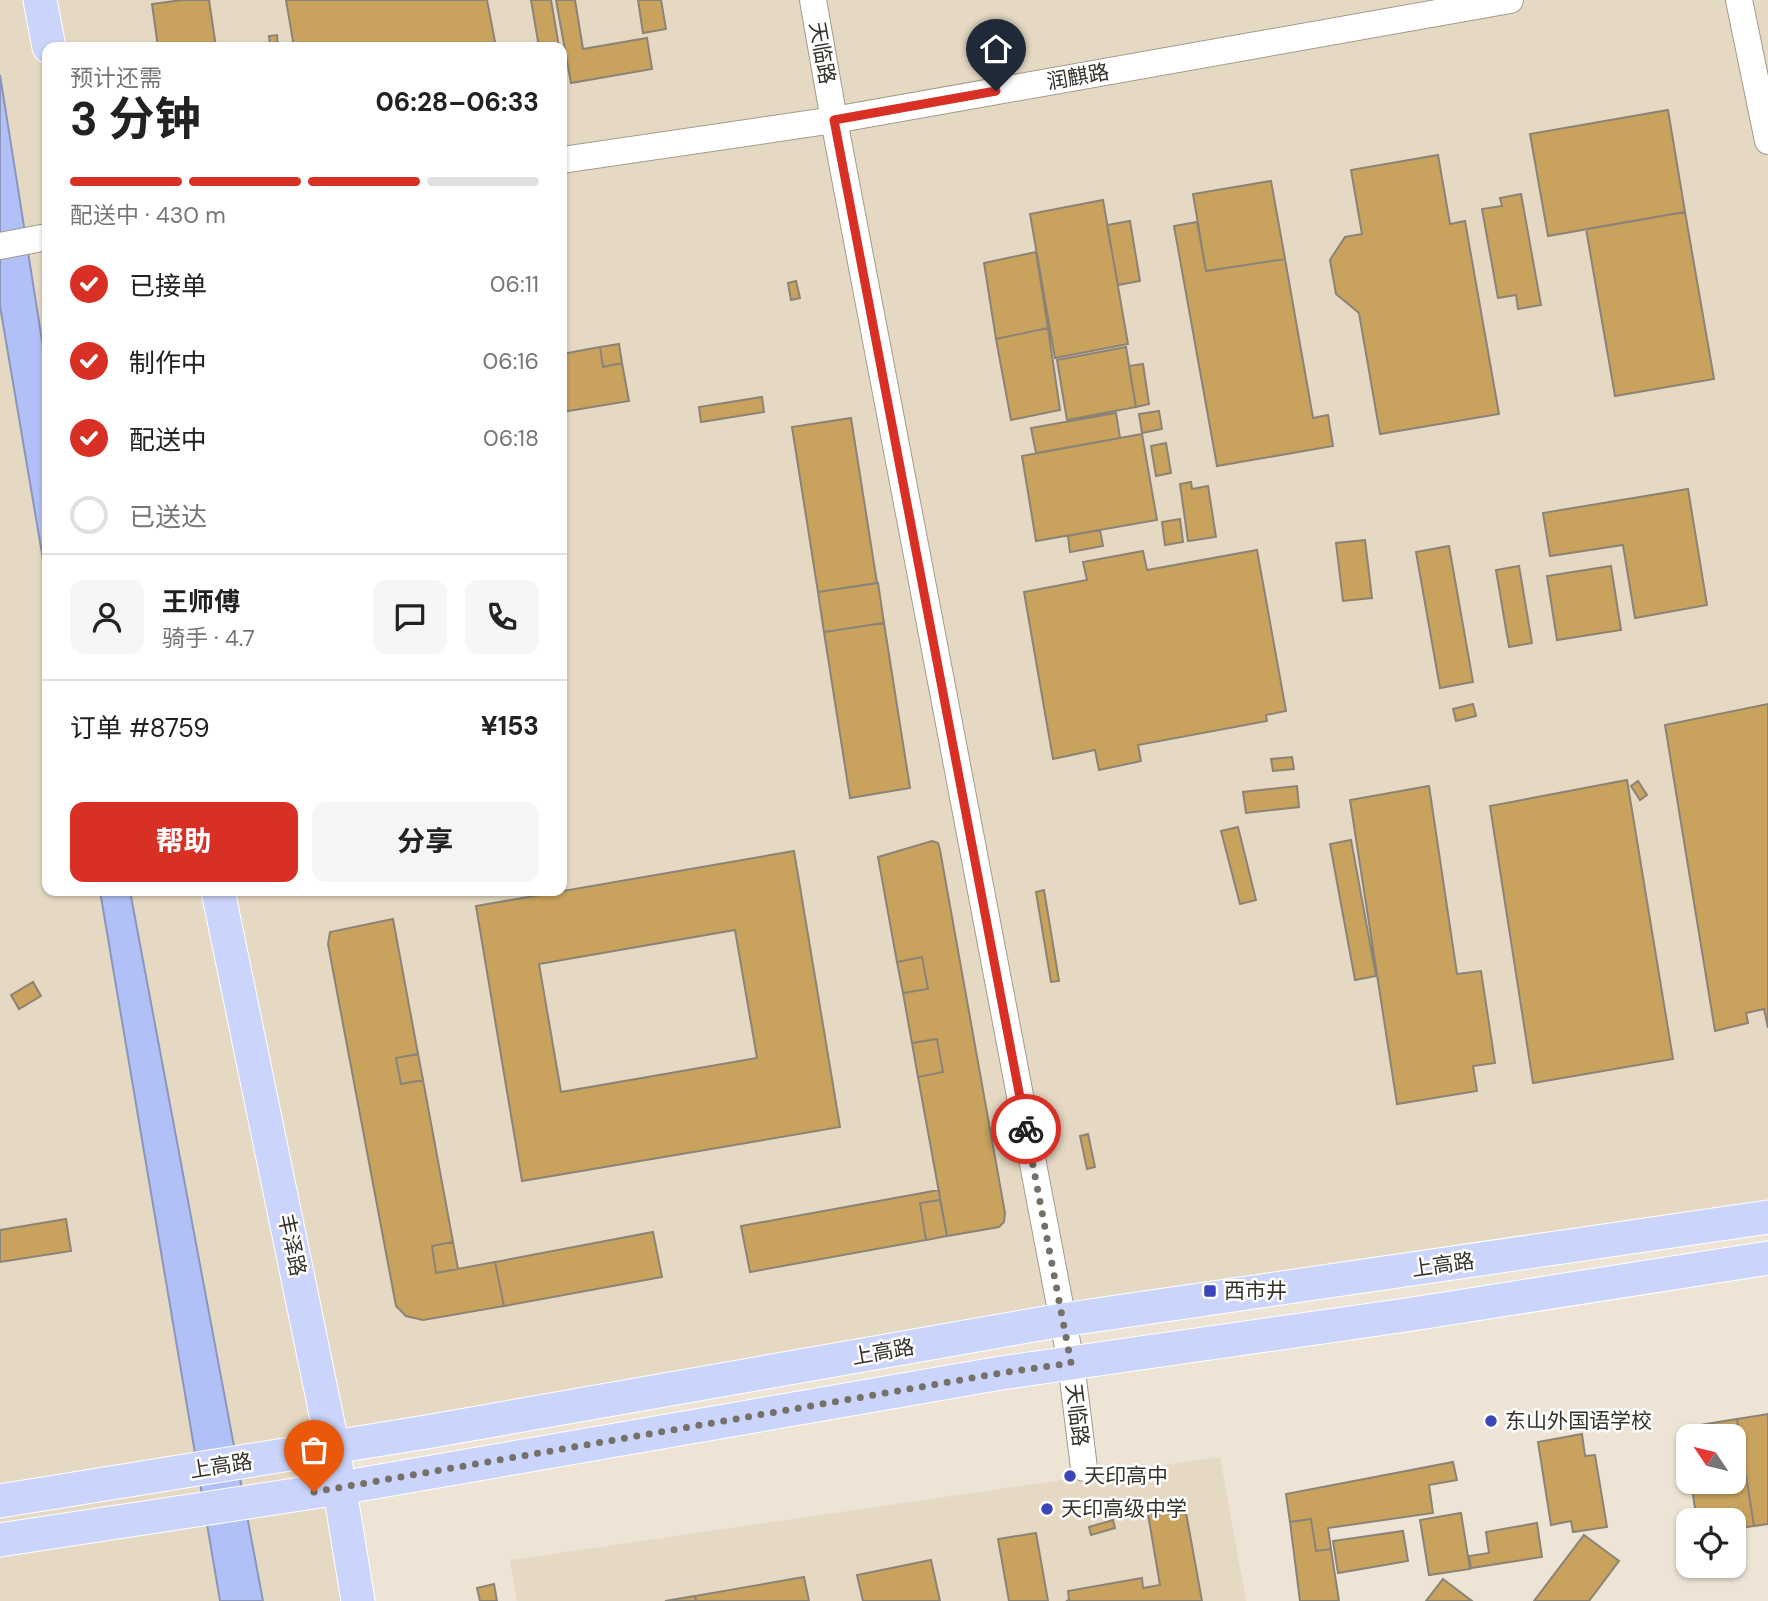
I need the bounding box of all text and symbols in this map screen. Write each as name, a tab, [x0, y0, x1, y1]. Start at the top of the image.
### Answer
pin	[966, 19, 1026, 91]
street label: 天临路	[803, 20, 841, 86]
icon: home	[977, 30, 1015, 68]
street label: 润麒路	[1045, 58, 1111, 96]
text: 预计还需	[70, 63, 162, 93]
text: 06:28–06:33	[375, 85, 539, 119]
text: 3 分钟	[70, 89, 201, 149]
text: 配送中 · 430 m	[70, 200, 226, 230]
icon: check	[70, 265, 108, 303]
text: 已接单	[129, 269, 207, 303]
text: 06:11	[490, 269, 539, 299]
icon: check	[70, 342, 108, 380]
text: 制作中	[129, 346, 207, 380]
text: 06:16	[483, 346, 539, 376]
icon: check	[70, 419, 108, 457]
text: 配送中	[129, 423, 207, 457]
text: 06:18	[483, 423, 539, 453]
text: 已送达	[129, 500, 207, 534]
button: person	[70, 580, 144, 654]
button: chat	[373, 580, 447, 654]
button: phone	[465, 580, 539, 654]
text: 王师傅	[162, 585, 240, 619]
text: 骑手 · 4.7	[162, 623, 255, 653]
text: ¥153	[481, 709, 539, 743]
text: 订单 #8759	[70, 711, 210, 745]
button: 帮助	[70, 802, 298, 882]
button: 分享	[312, 802, 539, 882]
courier	[991, 1094, 1061, 1164]
icon: bike	[1007, 1110, 1045, 1148]
street label: 丰泽路	[272, 1211, 312, 1279]
street label: 上高路	[1410, 1247, 1476, 1283]
place label: 西市井	[1224, 1277, 1287, 1305]
marker: 西市井	[1202, 1283, 1218, 1299]
street label: 上高路	[850, 1333, 916, 1371]
street label: 天临路	[1059, 1382, 1095, 1448]
place label: 东山外国语学校	[1505, 1407, 1652, 1435]
marker: 东山外国语学校	[1483, 1413, 1499, 1429]
pin	[284, 1420, 344, 1492]
north arrow	[1676, 1424, 1746, 1494]
map controls	[1676, 1424, 1746, 1578]
icon: bag	[295, 1431, 333, 1469]
street label: 上高路	[188, 1447, 254, 1485]
place label: 天印高中	[1084, 1462, 1168, 1490]
marker: 天印高中	[1062, 1468, 1078, 1484]
place label: 天印高级中学	[1061, 1495, 1187, 1523]
marker: 天印高级中学	[1039, 1501, 1055, 1517]
button: locate	[1676, 1508, 1746, 1578]

